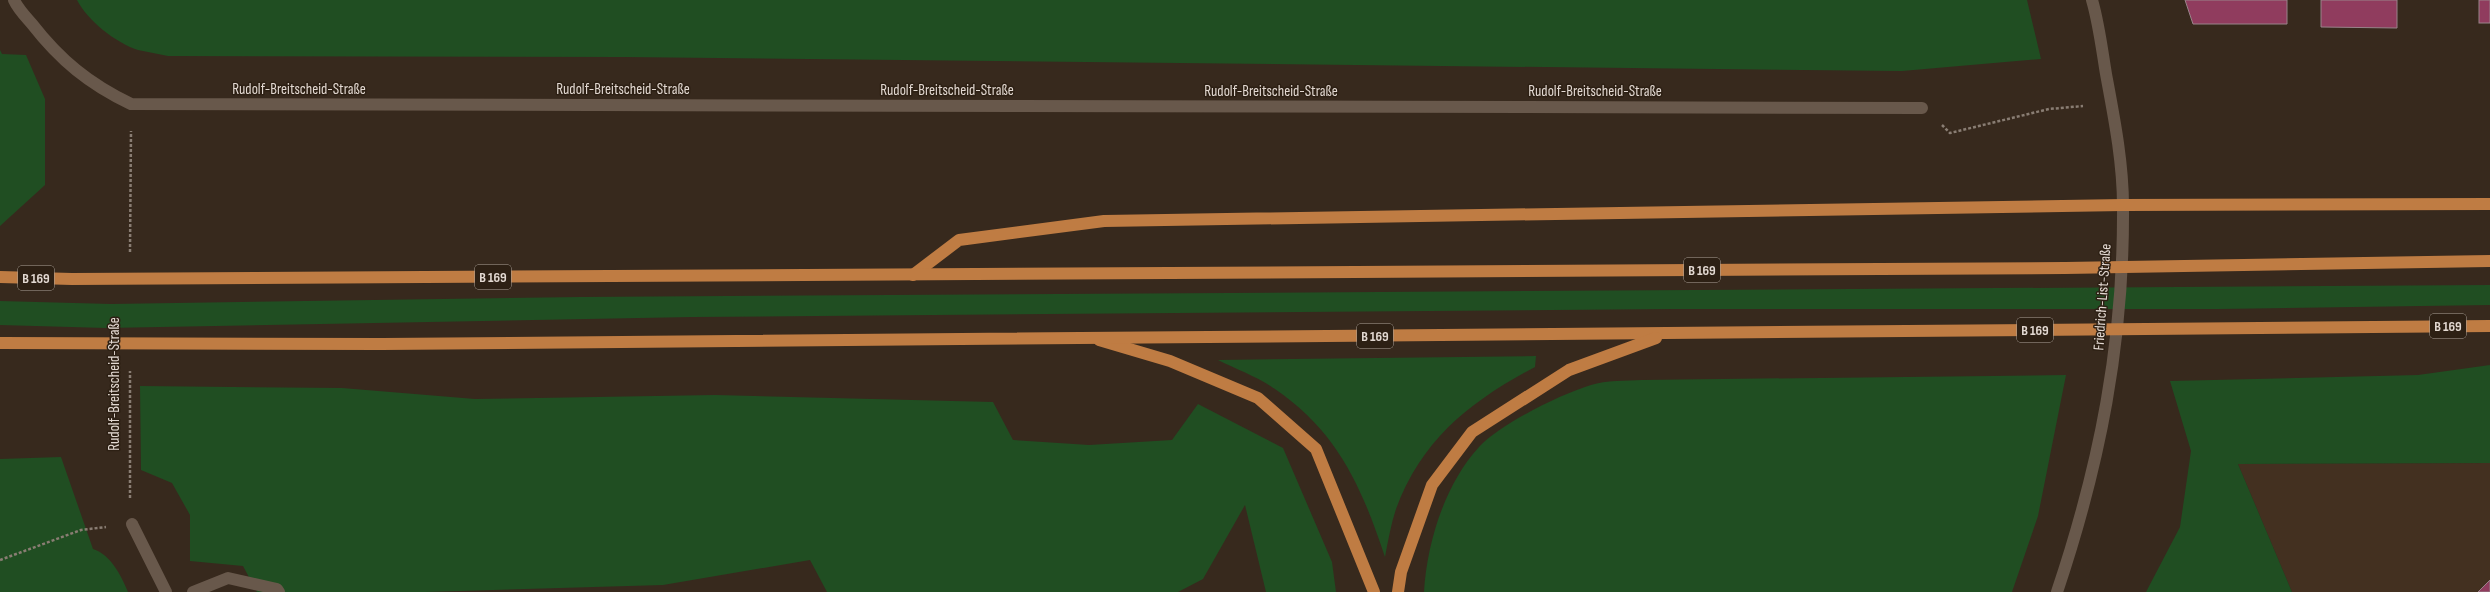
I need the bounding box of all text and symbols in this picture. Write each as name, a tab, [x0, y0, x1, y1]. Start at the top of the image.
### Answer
street label: Rudolf-Breitscheid-Straße	[232, 80, 366, 99]
street label: Rudolf-Breitscheid-Straße	[556, 80, 690, 99]
street label: Rudolf-Breitscheid-Straße	[880, 81, 1014, 100]
street label: Rudolf-Breitscheid-Straße	[1204, 82, 1338, 101]
street label: Rudolf-Breitscheid-Straße	[1528, 82, 1662, 101]
street label: Friedrich-List-Straße	[2089, 243, 2116, 351]
road number: B 169	[1684, 258, 1720, 282]
road number: B 169	[475, 265, 511, 289]
road number: B 169	[18, 266, 54, 290]
road number: B 169	[2430, 314, 2466, 338]
street label: Rudolf-Breitscheid-Straße	[105, 317, 124, 451]
road number: B 169	[2017, 318, 2053, 342]
road number: B 169	[1357, 324, 1393, 348]

